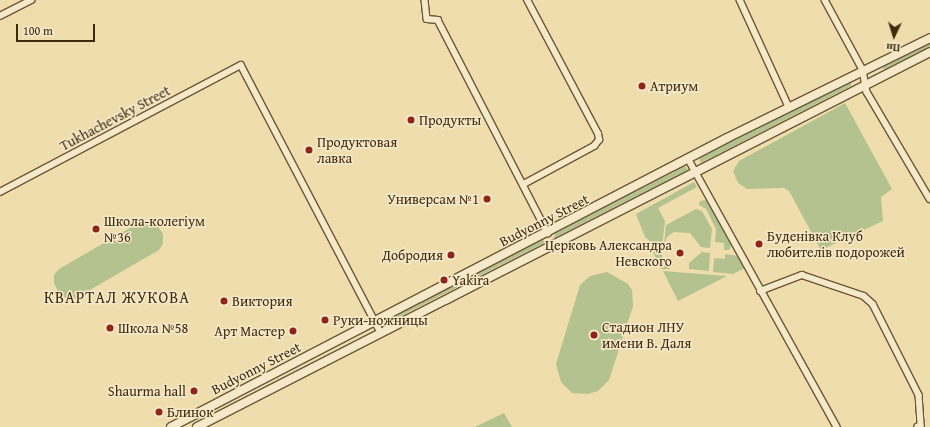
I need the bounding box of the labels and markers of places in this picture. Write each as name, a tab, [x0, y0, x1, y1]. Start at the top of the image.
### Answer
place label: Атриум	[650, 78, 698, 94]
marker: Атриум	[637, 81, 647, 91]
place label: Продукты	[419, 112, 481, 128]
marker: Продукты	[406, 115, 416, 125]
place label: Продуктовая лавка	[317, 134, 397, 166]
marker: Продуктовая лавка	[304, 145, 314, 155]
place label: Универсам №1	[387, 191, 479, 207]
marker: Универсам №1	[482, 194, 492, 204]
place label: Школа-колегіум №36	[104, 213, 205, 246]
marker: Школа-колегіум №36	[91, 224, 101, 234]
place label: Буденівка Клуб любителів подорожей	[767, 228, 905, 260]
place label: Церковь Александра Невского	[545, 237, 672, 270]
marker: Буденівка Клуб любителів подорожей	[754, 239, 764, 249]
place label: Добродия	[382, 247, 443, 263]
marker: Церковь Александра Невского	[675, 248, 685, 258]
marker: Добродия	[446, 250, 456, 260]
place label: Yakira	[452, 272, 489, 288]
marker: Yakira	[439, 275, 449, 285]
place label: Виктория	[232, 293, 292, 309]
marker: Виктория	[219, 296, 229, 306]
place label: Руки-ножницы	[333, 312, 428, 328]
marker: Руки-ножницы	[320, 315, 330, 325]
place label: Стадион ЛНУ имени В. Даля	[602, 319, 691, 352]
place label: Школа №58	[118, 320, 188, 336]
marker: Школа №58	[105, 323, 115, 333]
place label: Арт Мастер	[214, 323, 285, 339]
marker: Арт Мастер	[288, 326, 298, 336]
marker: Стадион ЛНУ имени В. Даля	[589, 330, 599, 340]
place label: Shaurma hall	[108, 383, 186, 399]
marker: Shaurma hall	[189, 386, 199, 396]
place label: Блинок	[167, 404, 214, 420]
marker: Блинок	[154, 407, 164, 417]

